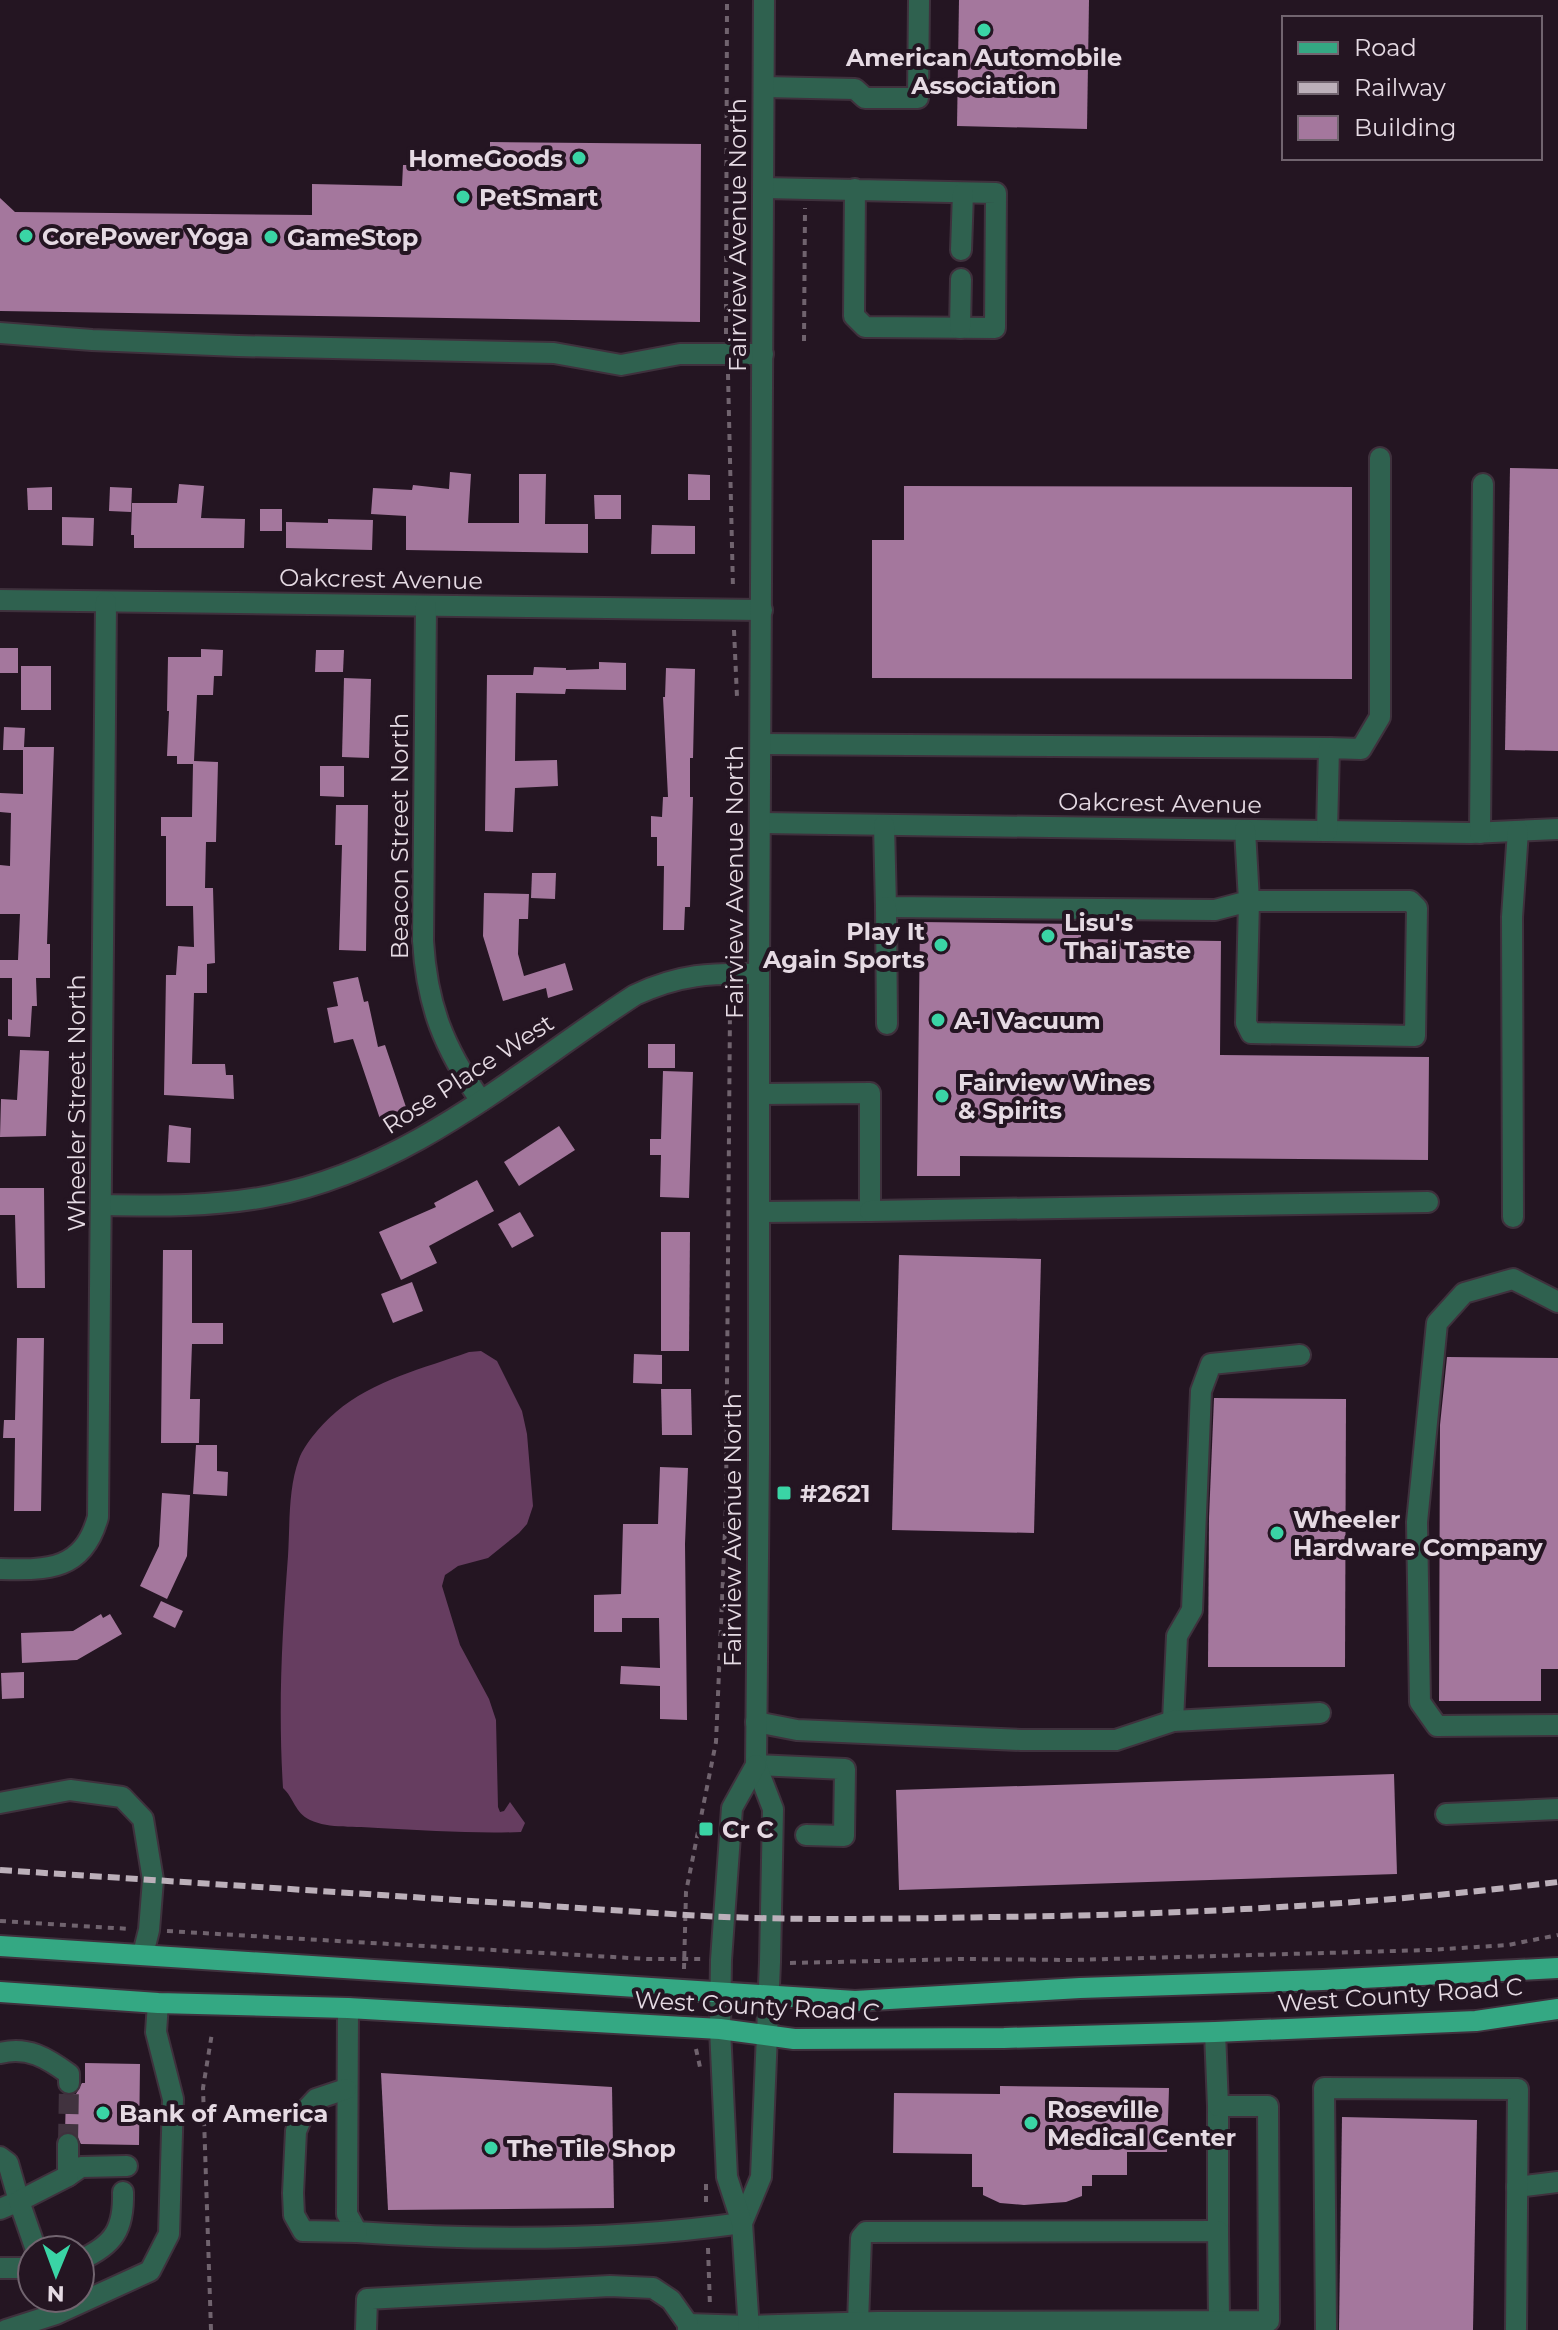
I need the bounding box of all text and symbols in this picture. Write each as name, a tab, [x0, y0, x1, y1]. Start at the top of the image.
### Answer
legend	[1282, 16, 1542, 160]
marker: American Automobile Association	[975, 21, 993, 39]
text: Road	[1354, 33, 1417, 62]
place label: American Automobile Association	[845, 43, 1122, 100]
text: Railway	[1354, 73, 1446, 102]
street label: Fairview Avenue North	[723, 98, 752, 372]
text: Building	[1354, 113, 1457, 142]
place label: HomeGoods	[408, 144, 563, 173]
marker: HomeGoods	[570, 149, 588, 167]
place label: PetSmart	[479, 183, 599, 212]
marker: PetSmart	[454, 188, 472, 206]
place label: CorePower Yoga	[42, 222, 249, 251]
place label: GameStop	[287, 223, 418, 252]
marker: CorePower Yoga	[17, 227, 35, 245]
marker: GameStop	[262, 228, 280, 246]
street label: Oakcrest Avenue	[279, 563, 483, 595]
street label: Beacon Street North	[385, 713, 414, 959]
street label: Fairview Avenue North	[720, 745, 749, 1019]
street label: Oakcrest Avenue	[1058, 787, 1262, 819]
place label: Lisu's Thai Taste	[1064, 908, 1191, 965]
place label: Play It Again Sports	[762, 917, 926, 974]
marker: Lisu's Thai Taste	[1039, 927, 1057, 945]
marker: Play It Again Sports	[932, 936, 950, 954]
street label: Wheeler Street North	[62, 974, 91, 1232]
place label: A-1 Vacuum	[953, 1006, 1101, 1035]
street label: Rose Place West	[377, 1008, 559, 1140]
marker: A-1 Vacuum	[929, 1011, 947, 1029]
place label: Fairview Wines & Spirits	[958, 1068, 1151, 1125]
marker: Fairview Wines & Spirits	[933, 1087, 951, 1105]
street label: Fairview Avenue North	[718, 1393, 747, 1667]
place label: #2621	[800, 1479, 870, 1508]
marker: #2621	[775, 1484, 793, 1502]
place label: Wheeler Hardware Company	[1293, 1505, 1543, 1562]
marker: Wheeler Hardware Company	[1268, 1524, 1286, 1542]
place label: Cr C	[722, 1815, 774, 1844]
marker: Cr C	[697, 1820, 715, 1838]
street label: West County Road C	[1276, 1972, 1524, 2018]
street label: West County Road C	[634, 1985, 880, 2027]
place label: Roseville Medical Center	[1047, 2095, 1236, 2152]
place label: Bank of America	[119, 2099, 328, 2128]
marker: Bank of America	[94, 2104, 112, 2122]
marker: Roseville Medical Center	[1022, 2114, 1040, 2132]
place label: The Tile Shop	[507, 2134, 676, 2163]
marker: The Tile Shop	[482, 2139, 500, 2157]
north arrow	[16, 2234, 96, 2314]
text: N	[47, 2280, 65, 2307]

